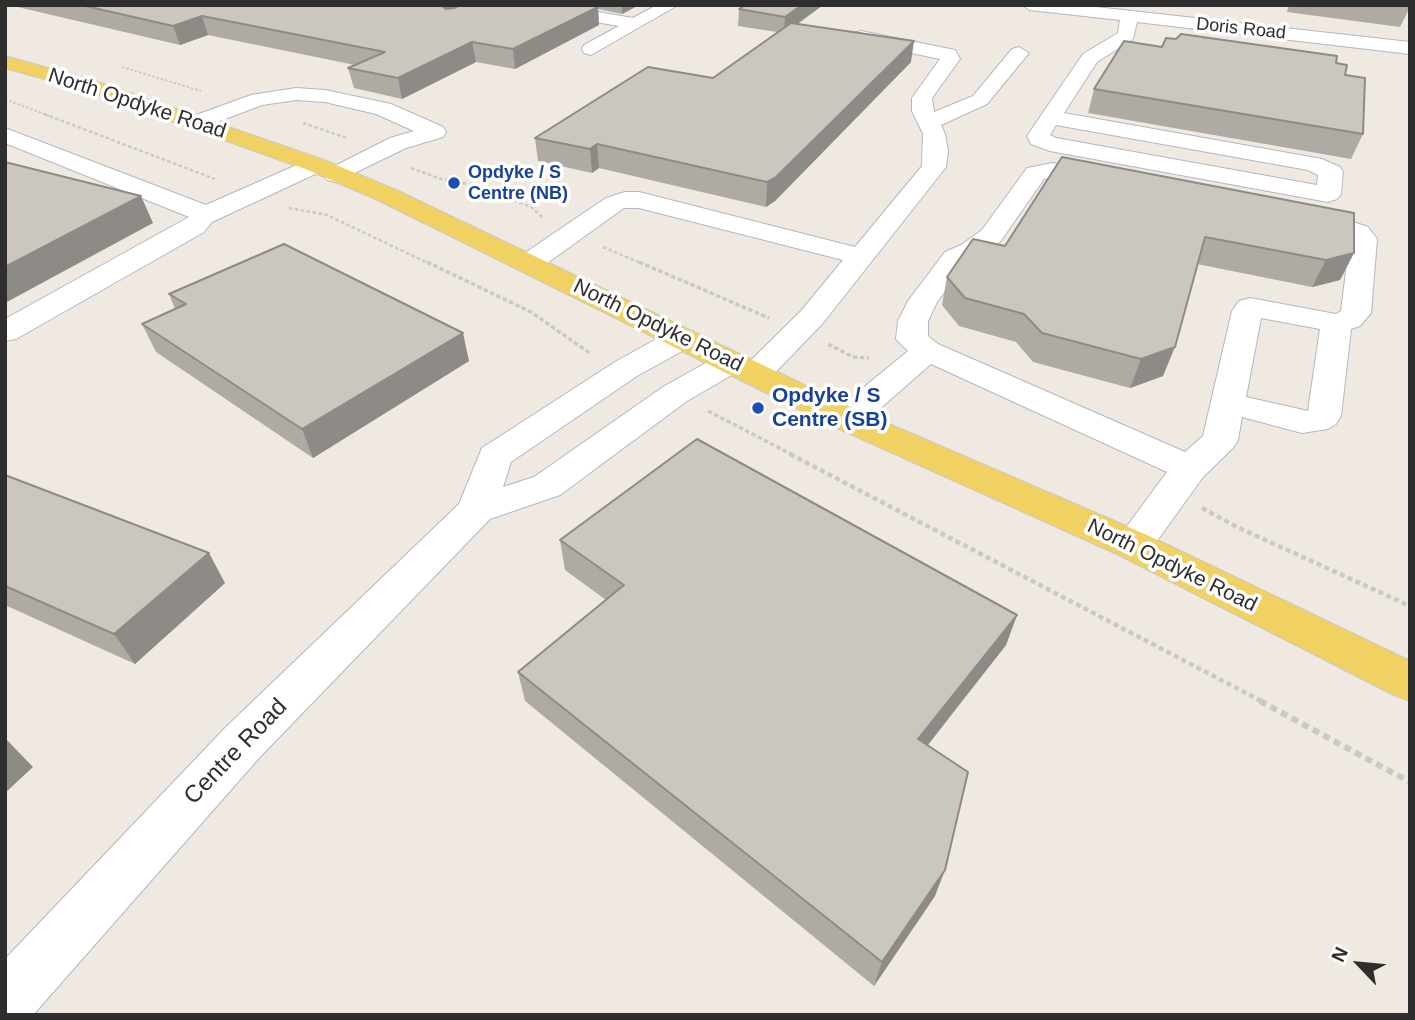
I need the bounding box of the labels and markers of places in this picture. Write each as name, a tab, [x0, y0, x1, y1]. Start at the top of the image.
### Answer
place label: Opdyke / S Centre (NB)	[468, 162, 568, 204]
marker: Opdyke / S Centre (NB)	[446, 175, 462, 191]
place label: Opdyke / S Centre (SB)	[772, 383, 888, 433]
marker: Opdyke / S Centre (SB)	[750, 400, 766, 416]

